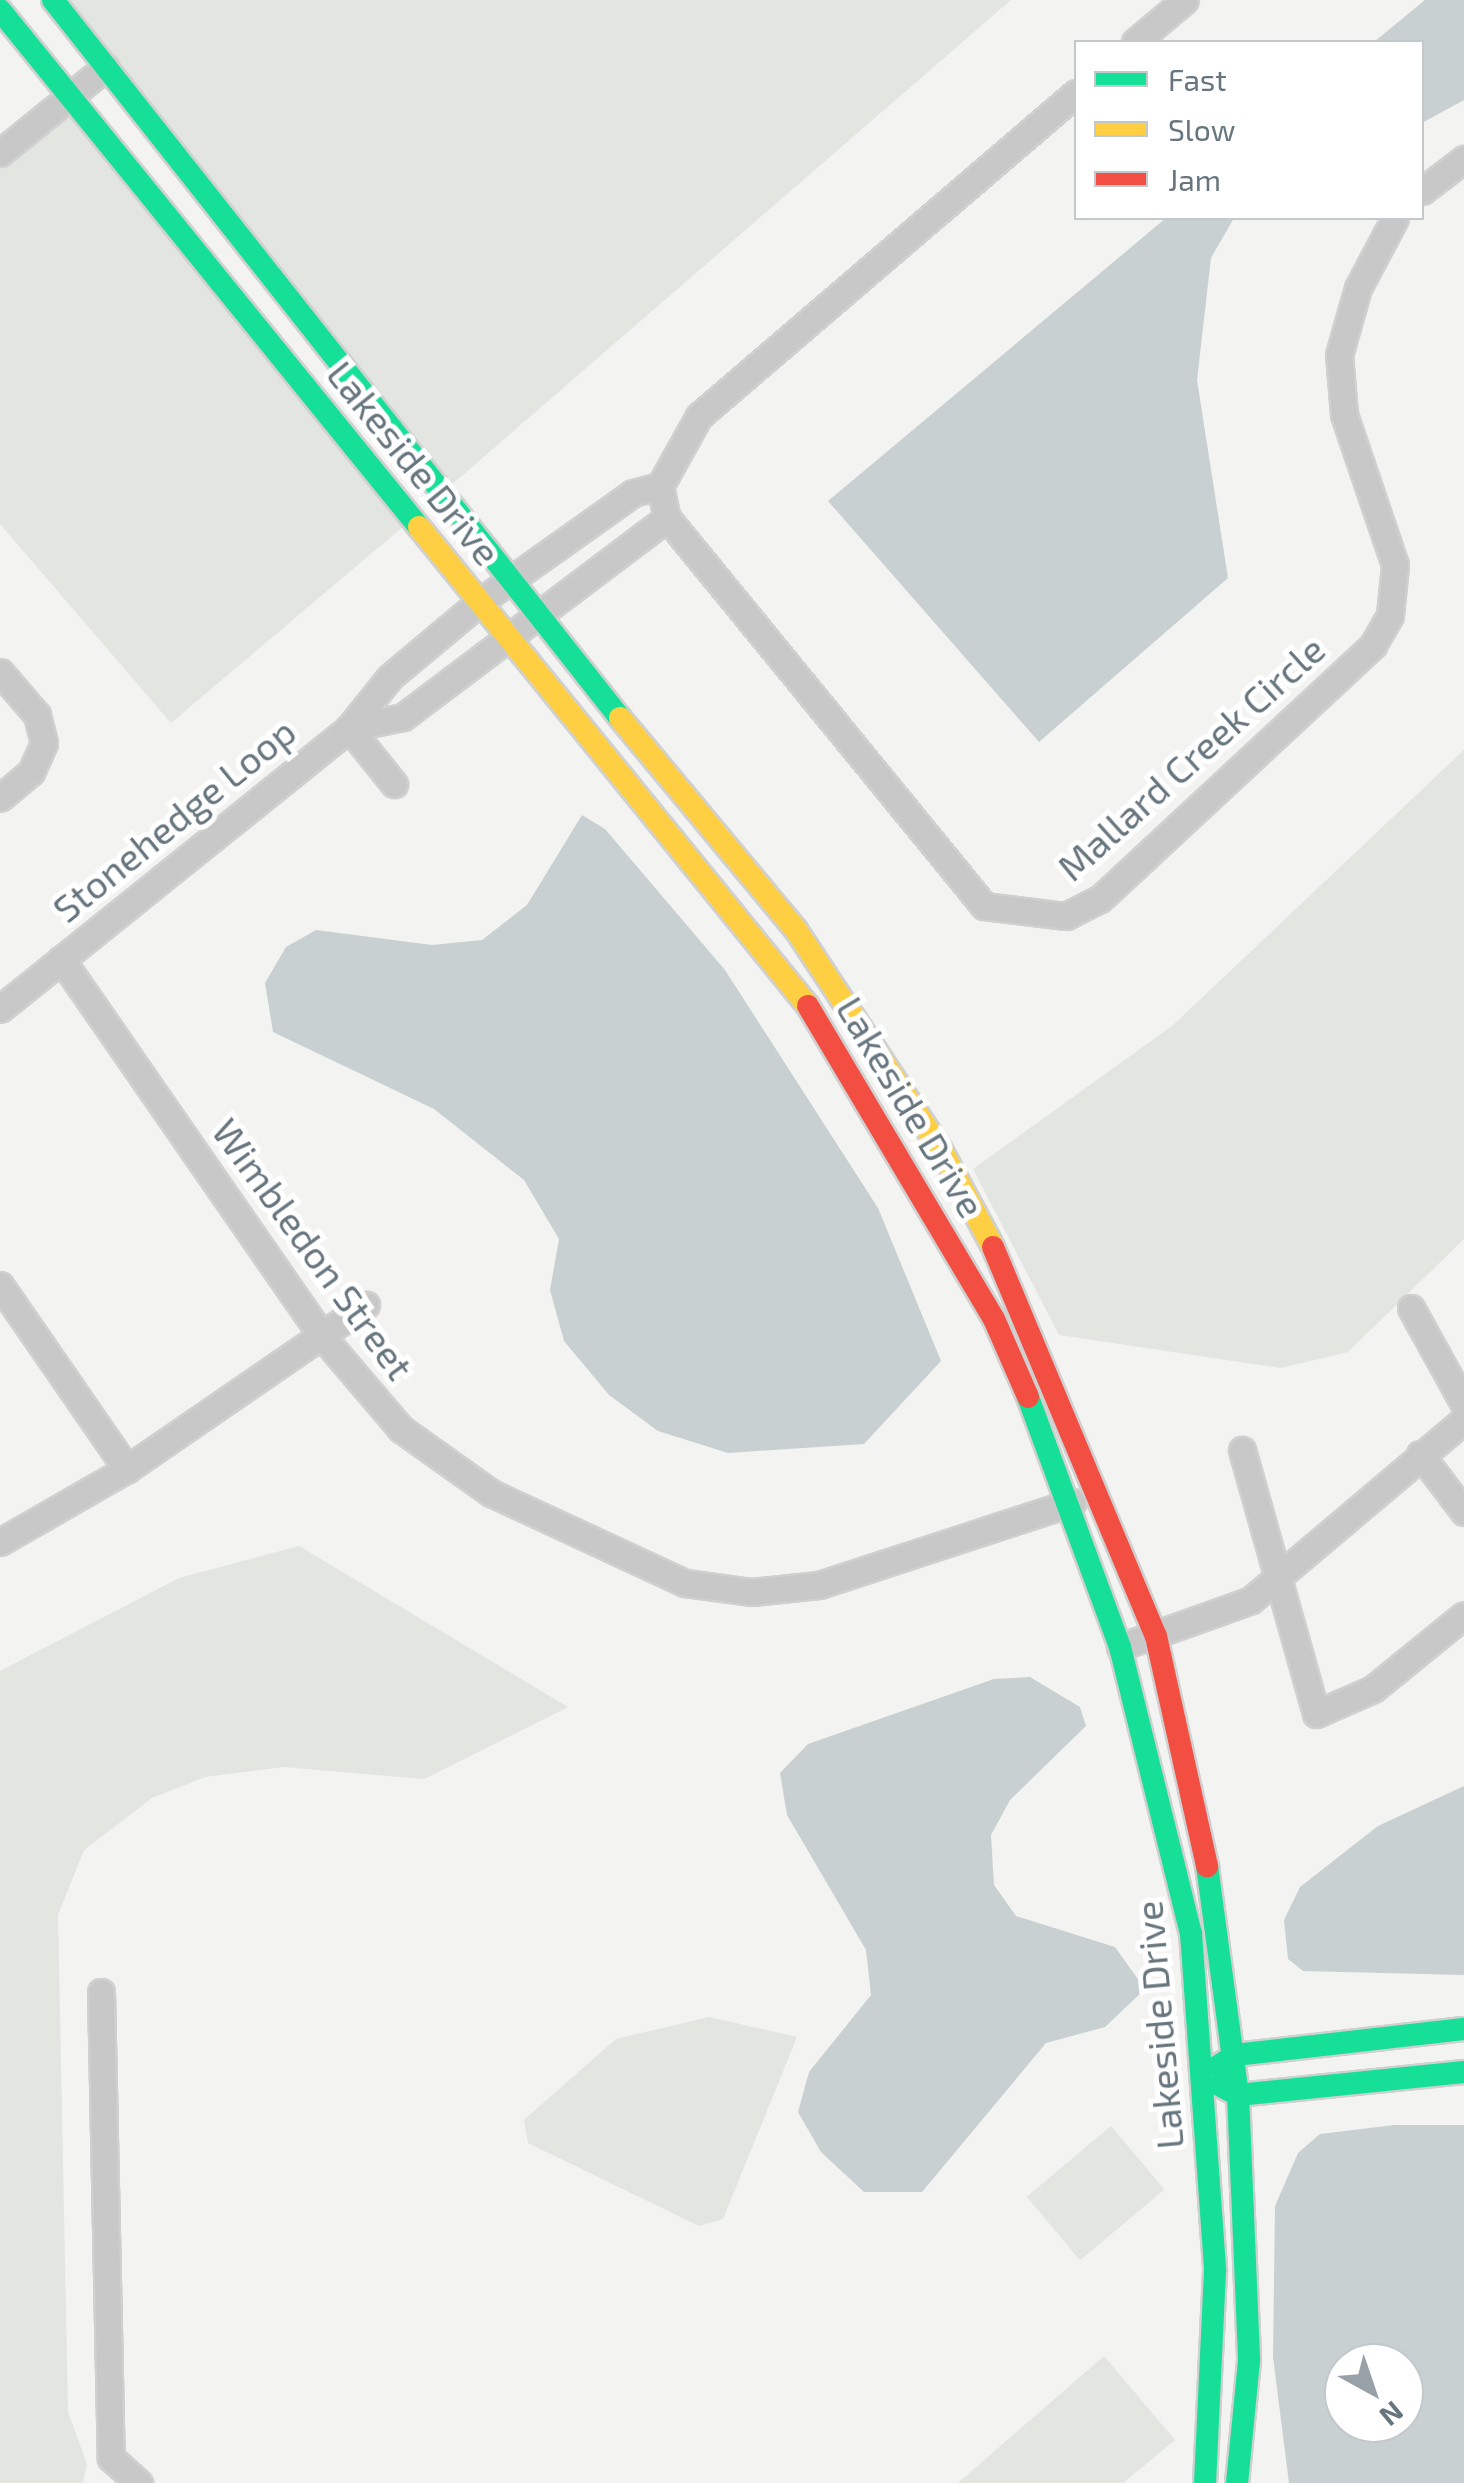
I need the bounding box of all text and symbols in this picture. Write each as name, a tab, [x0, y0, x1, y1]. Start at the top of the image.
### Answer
legend	[1074, 40, 1424, 220]
text: Fast	[1168, 61, 1227, 97]
text: Slow	[1168, 111, 1235, 147]
text: Jam	[1168, 161, 1221, 197]
street label: Lakeside Drive	[318, 352, 510, 574]
street label: Mallard Creek Circle	[1048, 626, 1334, 890]
street label: Stonehedge Loop	[44, 708, 304, 932]
street label: Lakeside Drive	[827, 988, 995, 1226]
street label: Wimbledon Street	[203, 1110, 423, 1388]
street label: Lakeside Drive	[1125, 1899, 1193, 2151]
north arrow	[1324, 2343, 1424, 2443]
text: N	[1373, 2395, 1411, 2434]

